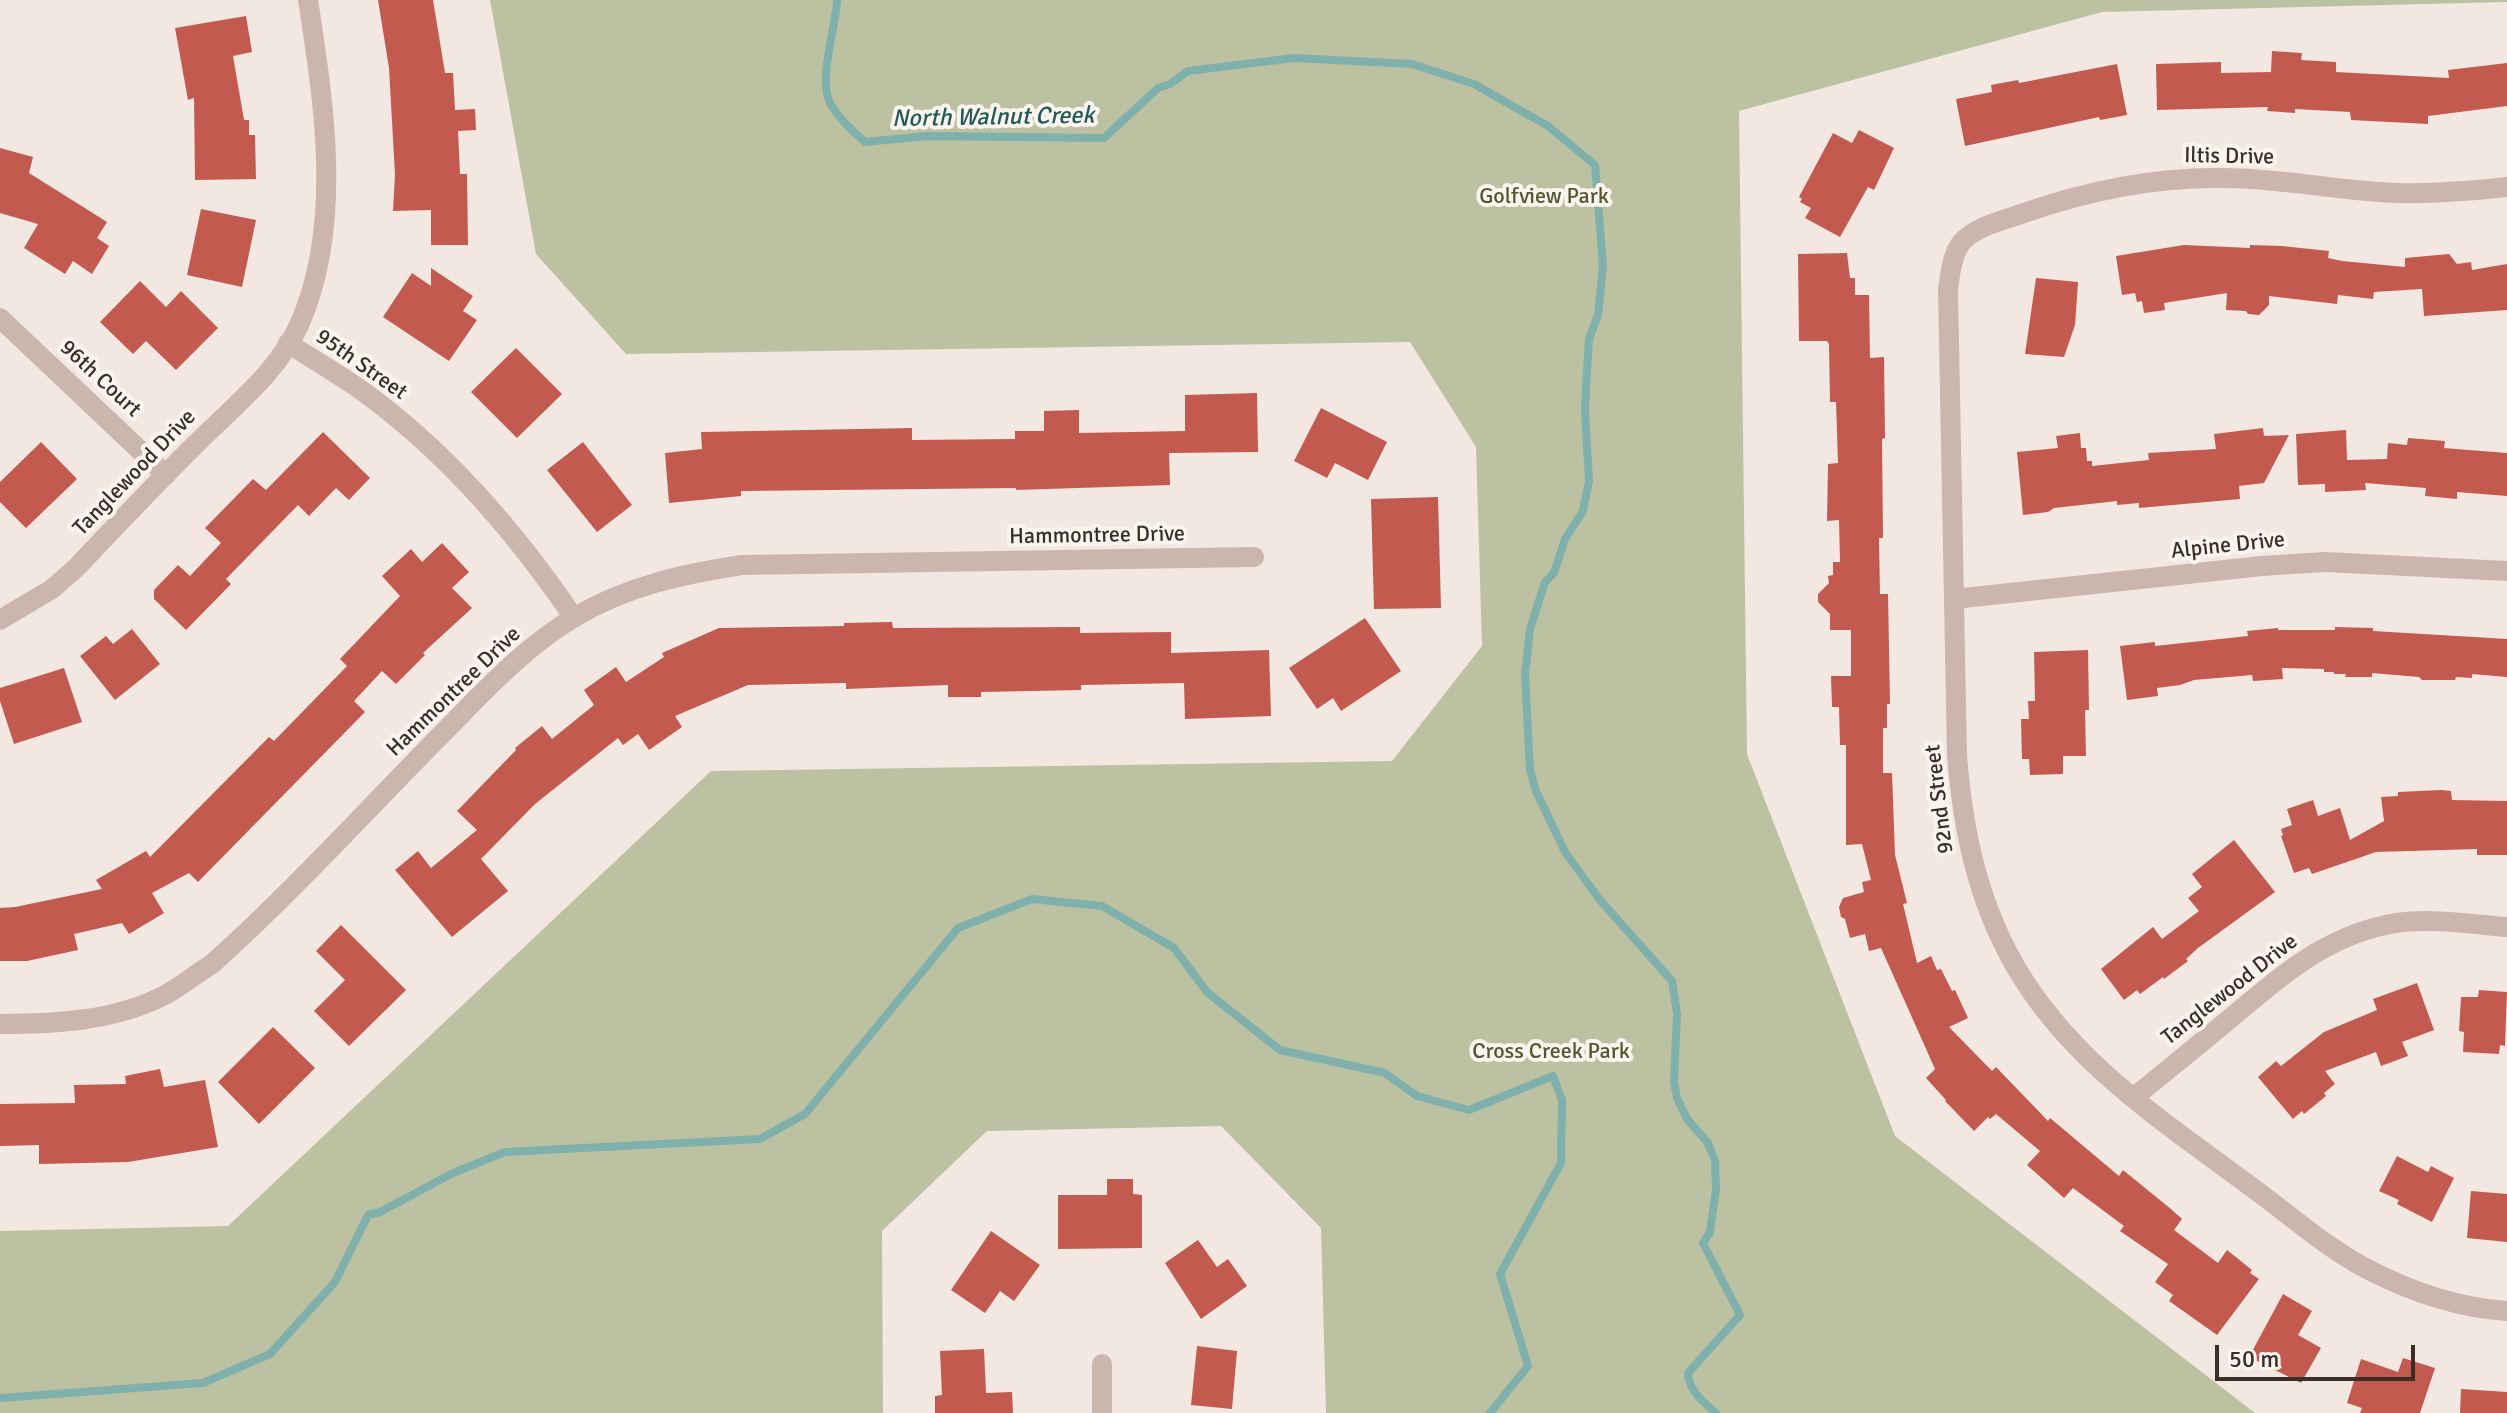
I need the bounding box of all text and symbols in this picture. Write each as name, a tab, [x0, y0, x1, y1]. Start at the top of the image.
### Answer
water label: North Walnut Creek	[892, 102, 1094, 134]
street label: Iltis Drive	[2184, 143, 2274, 171]
park label: Golfview Park	[1479, 184, 1609, 210]
street label: 95th Street	[310, 324, 412, 406]
street label: 96th Court	[54, 335, 146, 423]
street label: Tanglewood Drive	[68, 404, 202, 542]
street label: Hammontree Drive	[1009, 521, 1185, 551]
street label: Alpine Drive	[2170, 527, 2286, 565]
street label: Hammontree Drive	[382, 621, 526, 763]
street label: 92nd Street	[1920, 743, 1960, 855]
street label: Tanglewood Drive	[2157, 929, 2303, 1051]
park label: Cross Creek Park	[1472, 1039, 1630, 1065]
scale bar	[2219, 1329, 2419, 1379]
text: 50 m	[2229, 1344, 2279, 1374]

